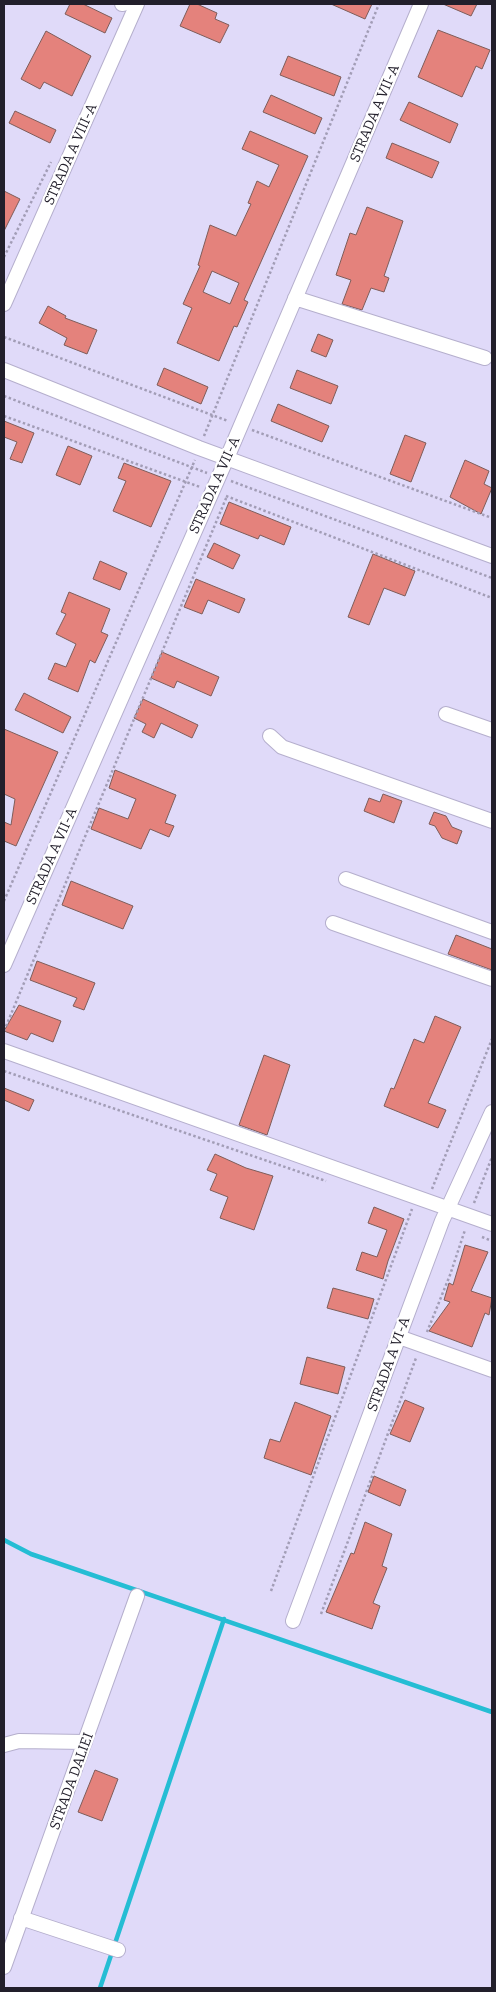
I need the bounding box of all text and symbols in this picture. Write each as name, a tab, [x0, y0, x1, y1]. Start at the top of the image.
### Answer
street label: STRADA A VII-A	[346, 62, 403, 165]
street label: STRADA A VIII-A	[40, 101, 101, 208]
street label: STRADA A VII-A	[185, 434, 244, 536]
street label: STRADA A VII-A	[22, 805, 81, 907]
street label: STRADA A VI-A	[363, 1314, 414, 1414]
street label: STRADA DALIEI	[46, 1730, 97, 1832]

